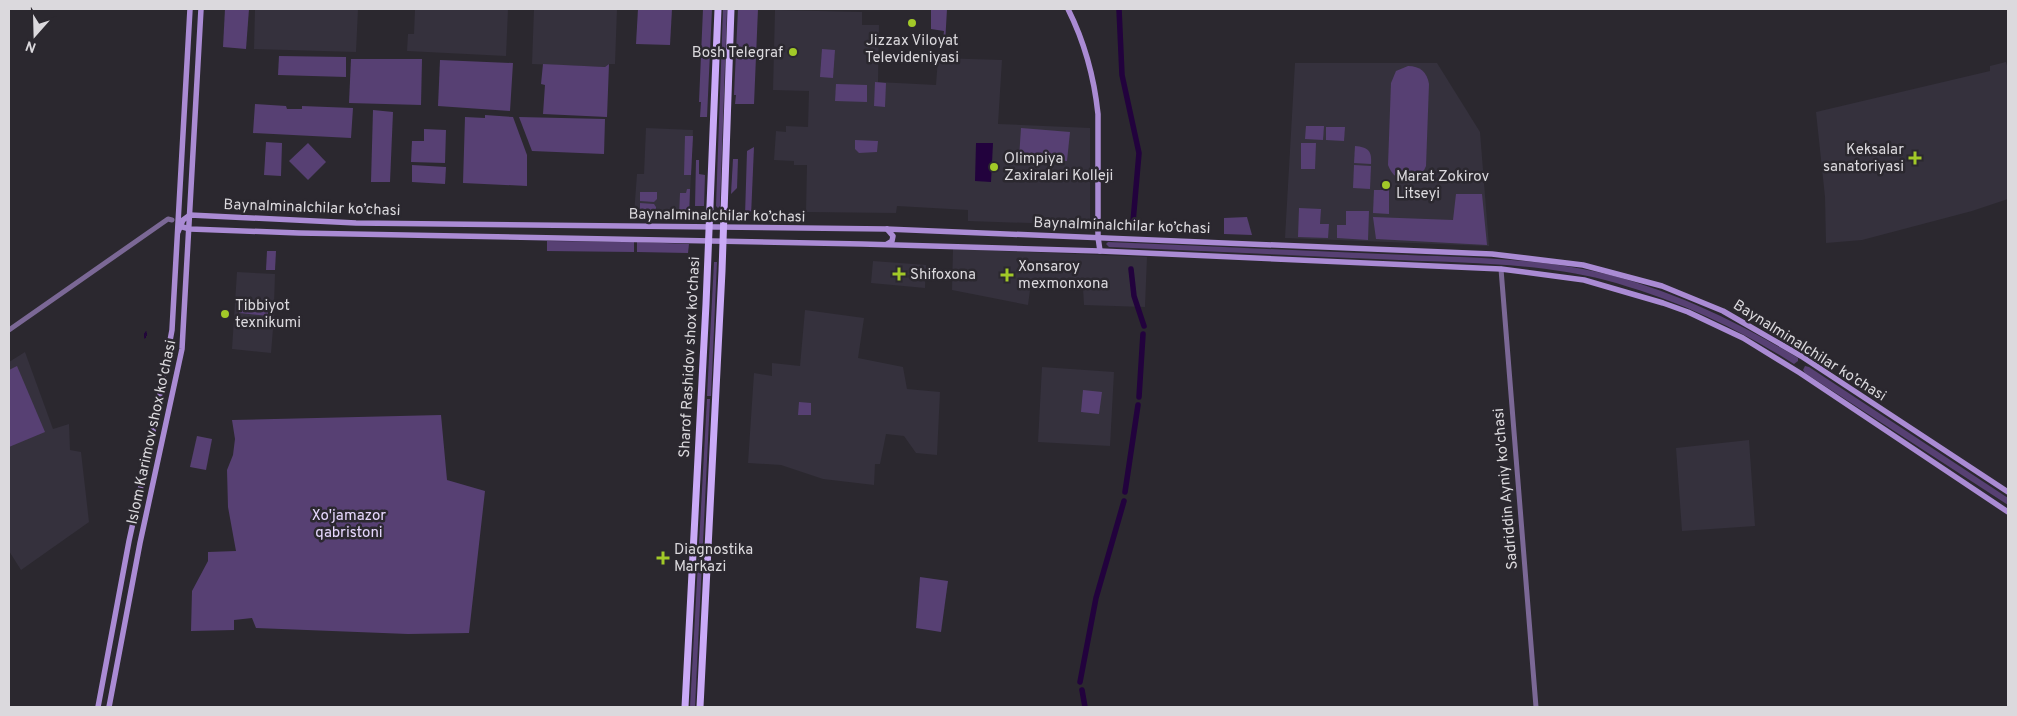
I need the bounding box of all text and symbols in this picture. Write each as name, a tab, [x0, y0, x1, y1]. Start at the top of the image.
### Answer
north arrow	[10, 10, 60, 60]
marker: Jizzax Viloyat Televideniyasi	[906, 17, 918, 29]
place label: Jizzax Viloyat Televideniyasi	[865, 32, 959, 68]
text: N	[23, 36, 39, 56]
place label: Bosh Telegraf	[692, 44, 783, 63]
marker: Bosh Telegraf	[787, 46, 799, 58]
place label: Keksalar sanatoriyasi	[1823, 141, 1904, 177]
place label: Olimpiya Zaxiralari Kolleji	[1004, 150, 1113, 186]
marker: Keksalar sanatoriyasi	[1908, 151, 1922, 165]
marker: Olimpiya Zaxiralari Kolleji	[988, 161, 1000, 173]
place label: Marat Zokirov Litseyi	[1396, 168, 1489, 204]
marker: Marat Zokirov Litseyi	[1380, 179, 1392, 191]
street label: Baynalminalchilar ko’chasi	[223, 196, 401, 221]
street label: Baynalminalchilar ko’chasi	[628, 205, 806, 228]
street label: Baynalminalchilar ko’chasi	[1033, 214, 1211, 239]
street label: Sharof Rashidov shox ko'chasi	[676, 256, 705, 458]
place label: Xonsaroy mexmonxona	[1018, 258, 1108, 294]
place label: Shifoxona	[910, 266, 976, 285]
marker: Shifoxona	[892, 267, 906, 281]
marker: Xonsaroy mexmonxona	[1000, 268, 1014, 282]
street label: Baynalminalchilar ko’chasi	[1729, 296, 1889, 406]
place label: Tibbiyot texnikumi	[235, 297, 301, 333]
marker: Tibbiyot texnikumi	[219, 308, 231, 320]
street label: Islom Karimov shox ko'chasi	[124, 338, 181, 526]
street label: Sadriddin Ayniy ko'chasi	[1490, 407, 1523, 571]
park label: Xo'jamazor qabristoni	[312, 507, 386, 543]
place label: Diagnostika Markazi	[674, 541, 753, 577]
marker: Diagnostika Markazi	[656, 551, 670, 565]

